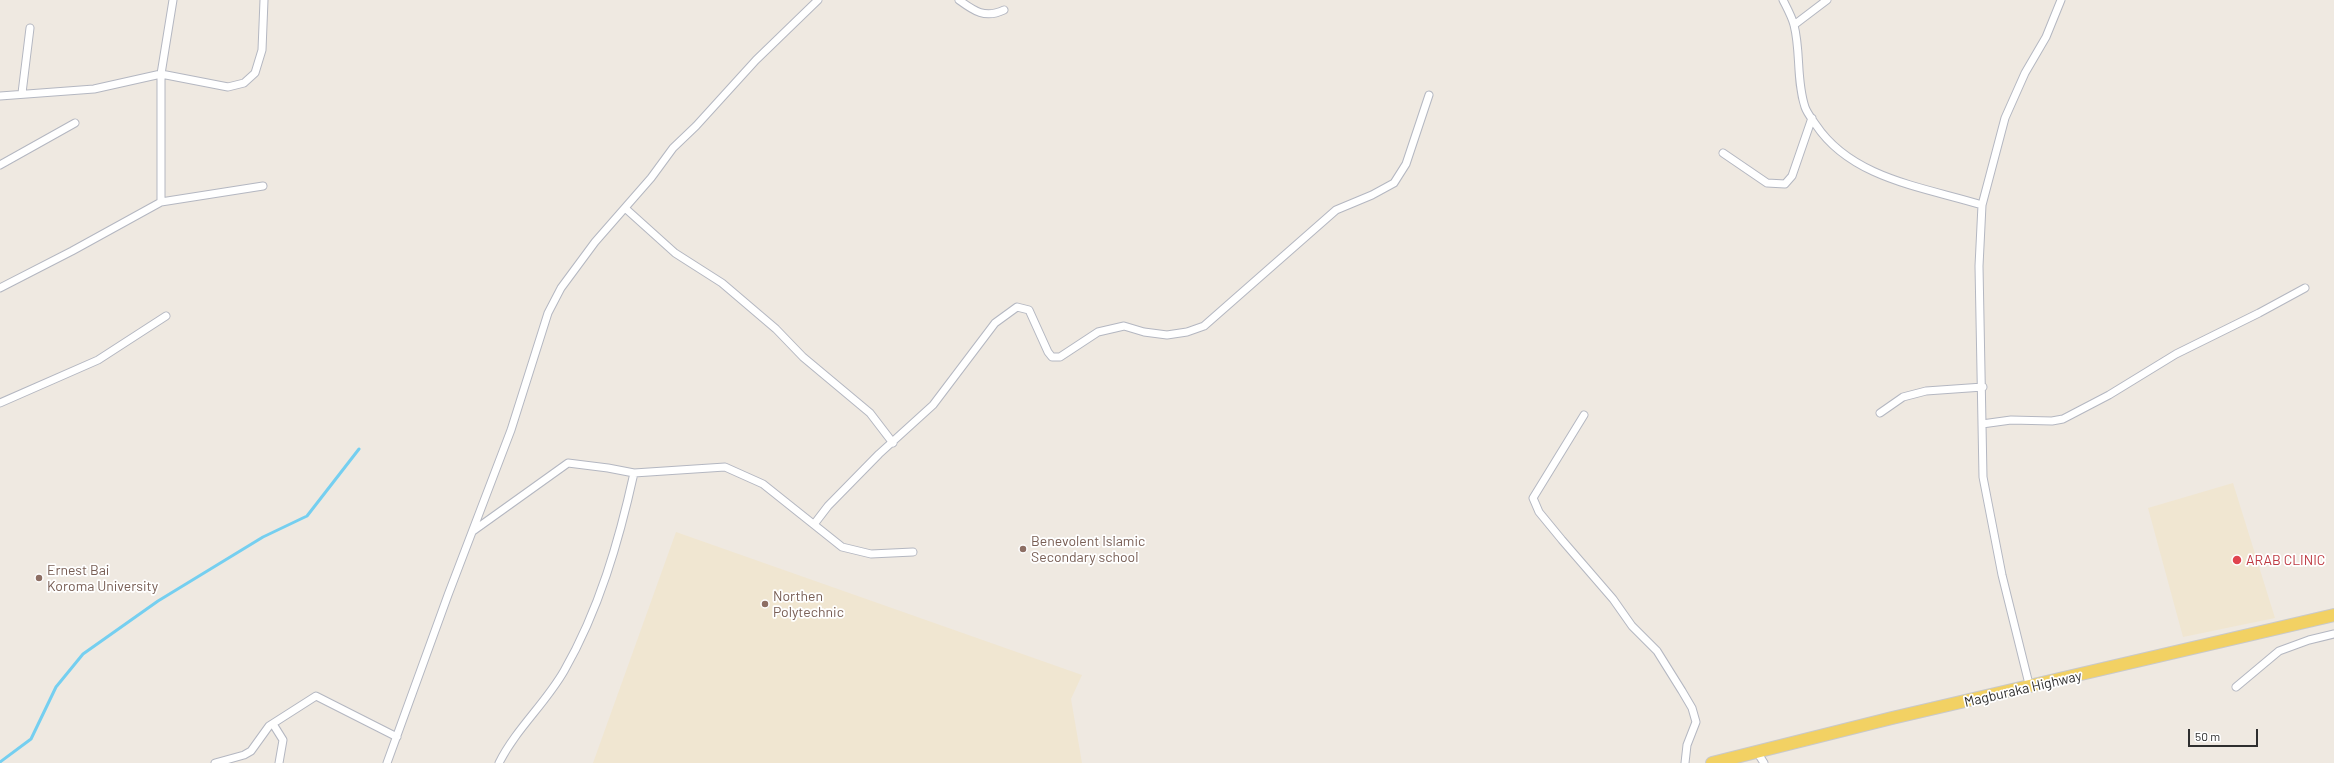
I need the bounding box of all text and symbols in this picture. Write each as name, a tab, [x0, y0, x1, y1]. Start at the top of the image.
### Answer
place label: Benevolent Islamic Secondary school	[1031, 533, 1145, 566]
marker: Benevolent Islamic Secondary school	[1018, 544, 1028, 554]
place label: ARAB CLINIC	[2246, 552, 2325, 568]
marker: ARAB CLINIC	[2231, 554, 2243, 566]
place label: Ernest Bai Koroma University	[47, 562, 158, 594]
marker: Ernest Bai Koroma University	[34, 573, 44, 583]
place label: Northen Polytechnic	[773, 588, 844, 620]
marker: Northen Polytechnic	[760, 599, 770, 609]
street label: Magburaka Highway	[1963, 667, 2083, 711]
scale bar	[2190, 721, 2260, 747]
text: 50 m	[2195, 729, 2220, 743]

